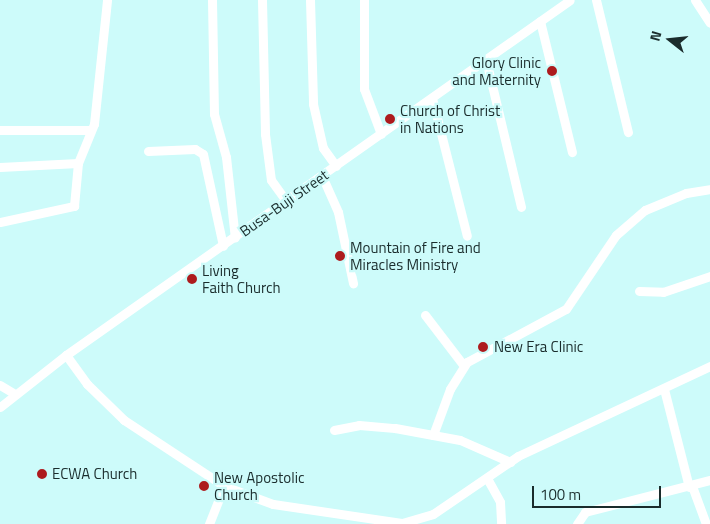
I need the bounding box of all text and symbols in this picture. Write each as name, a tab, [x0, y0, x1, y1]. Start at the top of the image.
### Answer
north arrow	[645, 15, 695, 65]
text: N	[644, 28, 667, 43]
place label: Glory Clinic and Maternity	[452, 53, 541, 88]
marker: Glory Clinic and Maternity	[545, 64, 559, 78]
place label: Church of Christ in Nations	[400, 101, 500, 136]
marker: Church of Christ in Nations	[384, 113, 396, 125]
street label: Busa-Buji Street	[236, 166, 332, 240]
place label: Mountain of Fire and Miracles Ministry	[350, 238, 481, 273]
marker: Mountain of Fire and Miracles Ministry	[334, 250, 346, 262]
place label: Living Faith Church	[202, 261, 281, 296]
marker: Living Faith Church	[186, 273, 198, 285]
place label: New Era Clinic	[494, 338, 583, 356]
marker: New Era Clinic	[476, 340, 490, 354]
place label: ECWA Church	[52, 465, 137, 483]
marker: ECWA Church	[36, 468, 48, 480]
place label: New Apostolic Church	[214, 468, 305, 503]
scale bar	[535, 476, 664, 508]
marker: New Apostolic Church	[198, 480, 210, 492]
text: 100 m	[540, 483, 581, 506]

